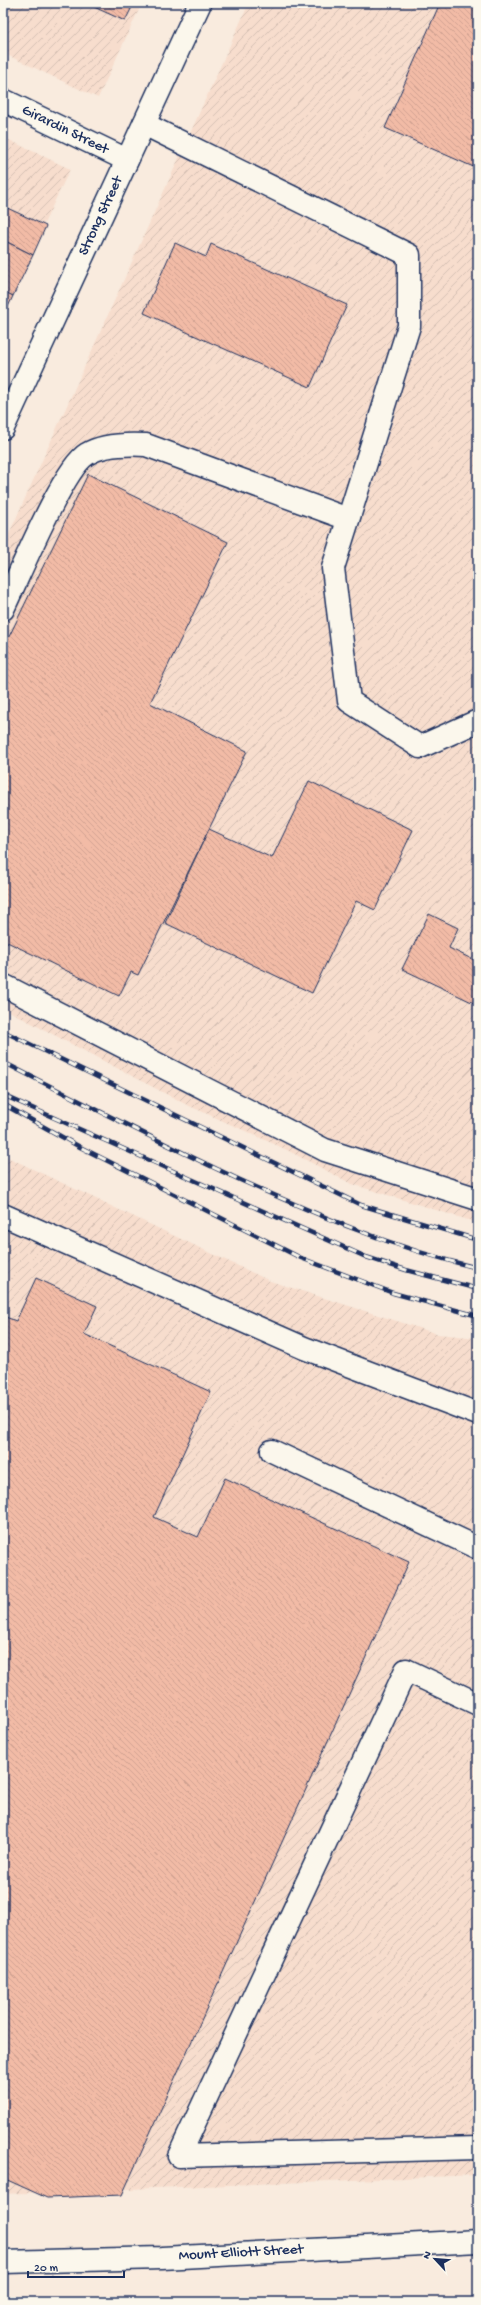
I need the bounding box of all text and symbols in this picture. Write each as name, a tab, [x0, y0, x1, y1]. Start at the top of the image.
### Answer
street label: Girardin Street	[19, 101, 113, 160]
street label: Strong Street	[75, 172, 128, 258]
north arrow	[415, 2239, 455, 2279]
street label: Mount Elliott Street	[178, 2241, 306, 2265]
text: N	[421, 2250, 435, 2261]
scale bar	[28, 2253, 124, 2279]
text: 20 m	[34, 2262, 59, 2276]

